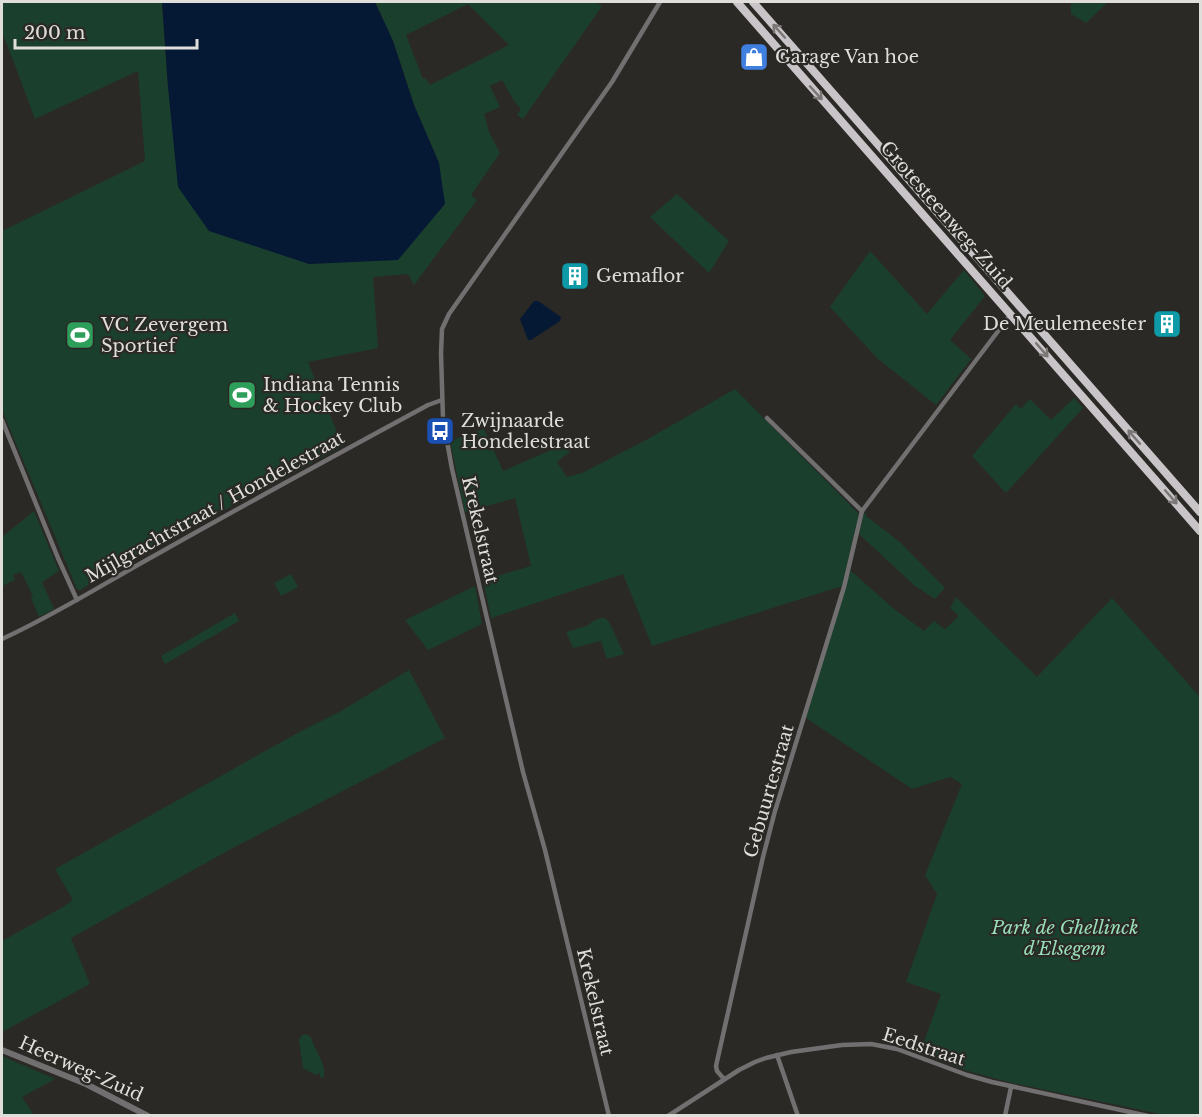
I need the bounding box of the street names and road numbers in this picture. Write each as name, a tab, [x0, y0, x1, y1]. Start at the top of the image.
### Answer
street label: Grotesteenweg-Zuid	[876, 136, 1016, 294]
street label: Mijlgrachtstraat / Hondelestraat	[82, 426, 349, 588]
street label: Krekelstraat	[457, 474, 503, 586]
street label: Gebuurtestraat	[739, 722, 799, 860]
street label: Krekelstraat	[572, 946, 618, 1058]
street label: Eedstraat	[880, 1023, 968, 1071]
street label: Heerweg-Zuid	[15, 1032, 147, 1106]

